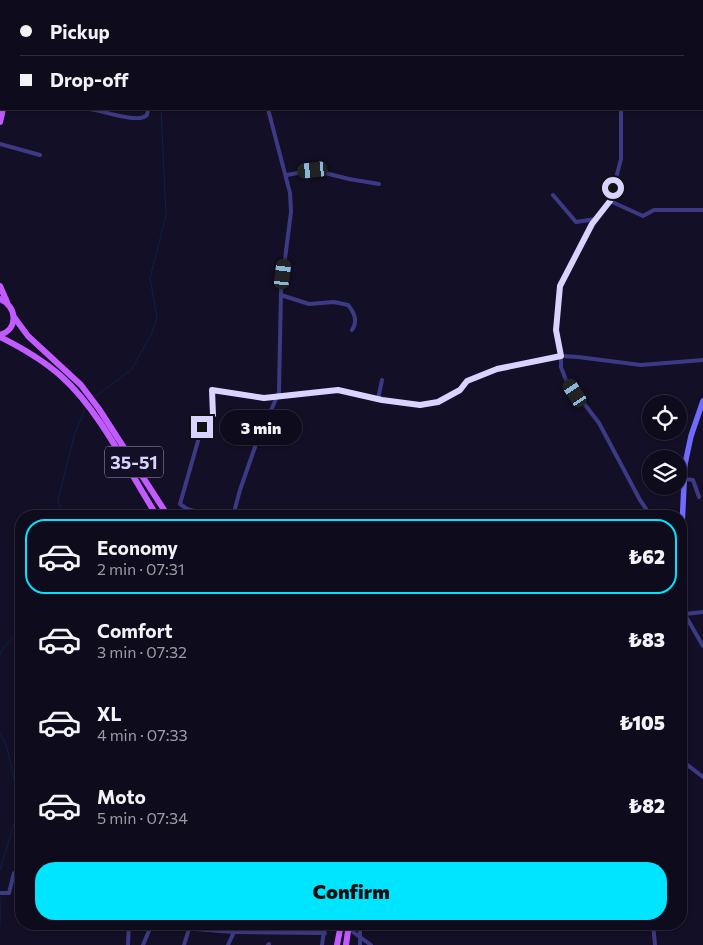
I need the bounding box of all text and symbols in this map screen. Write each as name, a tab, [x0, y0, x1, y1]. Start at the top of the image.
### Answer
text: Pickup	[50, 20, 110, 43]
text: Drop-off	[50, 68, 129, 91]
car	[297, 161, 328, 179]
route start	[602, 177, 624, 199]
car	[273, 258, 292, 290]
car	[560, 376, 589, 410]
map controls	[642, 395, 687, 495]
button: locate	[642, 395, 687, 440]
callout: 3 min	[220, 410, 302, 444]
route end	[191, 416, 213, 438]
text: 3 min	[241, 418, 281, 437]
road number: 35-51	[105, 447, 163, 478]
button: layers	[642, 450, 687, 495]
icon: car	[37, 534, 82, 579]
text: Economy	[97, 536, 178, 559]
text: ₺62	[628, 545, 665, 568]
text: 2 min · 07:31	[97, 559, 185, 578]
icon: car	[37, 617, 82, 662]
text: Comfort	[97, 619, 173, 642]
text: ₺83	[628, 628, 665, 651]
text: 3 min · 07:32	[97, 642, 187, 661]
icon: car	[37, 700, 82, 745]
text: XL	[97, 702, 122, 725]
text: ₺105	[619, 711, 665, 734]
text: 4 min · 07:33	[97, 725, 188, 744]
icon: car	[37, 783, 82, 828]
text: Moto	[97, 785, 146, 808]
text: ₺82	[628, 794, 665, 817]
text: 5 min · 07:34	[97, 808, 188, 827]
button: Confirm	[35, 862, 667, 920]

